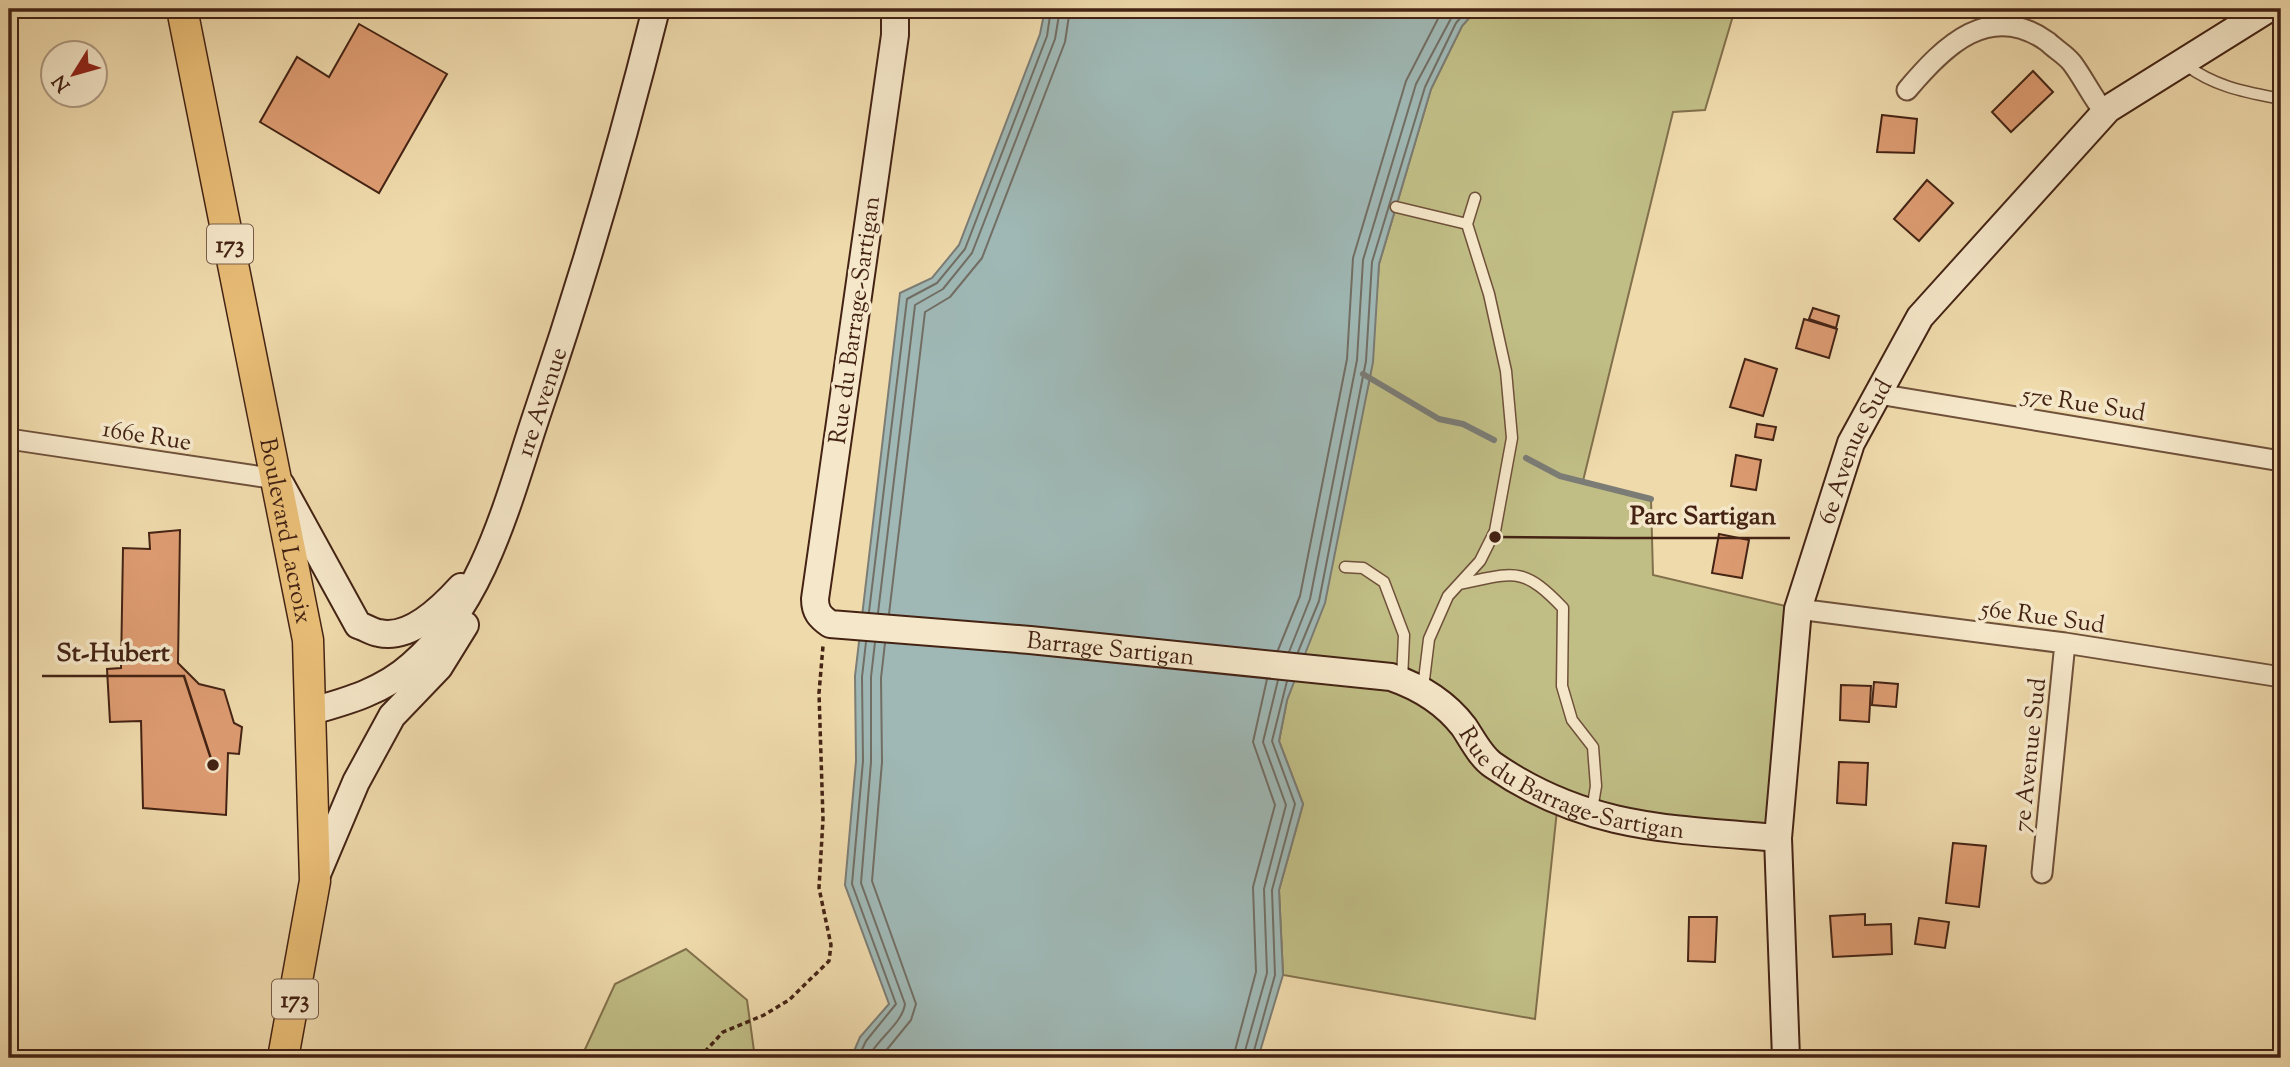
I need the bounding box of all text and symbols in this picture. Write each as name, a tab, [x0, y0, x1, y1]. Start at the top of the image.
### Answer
north arrow	[38, 38, 108, 108]
text: N	[47, 69, 78, 97]
street label: Rue du Barrage-Sartigan	[822, 194, 890, 447]
road number: 173	[207, 224, 253, 264]
street label: 1re Avenue	[509, 343, 577, 461]
street label: 6e Avenue Sud	[1811, 373, 1902, 529]
street label: 57e Rue Sud	[2018, 378, 2148, 432]
street label: 166e Rue	[100, 413, 194, 461]
street label: Boulevard Lacroix	[249, 435, 319, 627]
callout: Parc Sartigan	[1616, 491, 1790, 538]
text: Parc Sartigan	[1630, 499, 1777, 536]
street label: 56e Rue Sud	[1977, 592, 2107, 644]
street label: Barrage Sartigan	[1025, 625, 1196, 676]
callout: St-Hubert	[42, 629, 184, 676]
text: St-Hubert	[56, 636, 170, 673]
street label: 7e Avenue Sud	[2006, 676, 2056, 834]
street label: Rue du Barrage-Sartigan	[1449, 721, 1686, 849]
road number: 173	[272, 980, 318, 1018]

